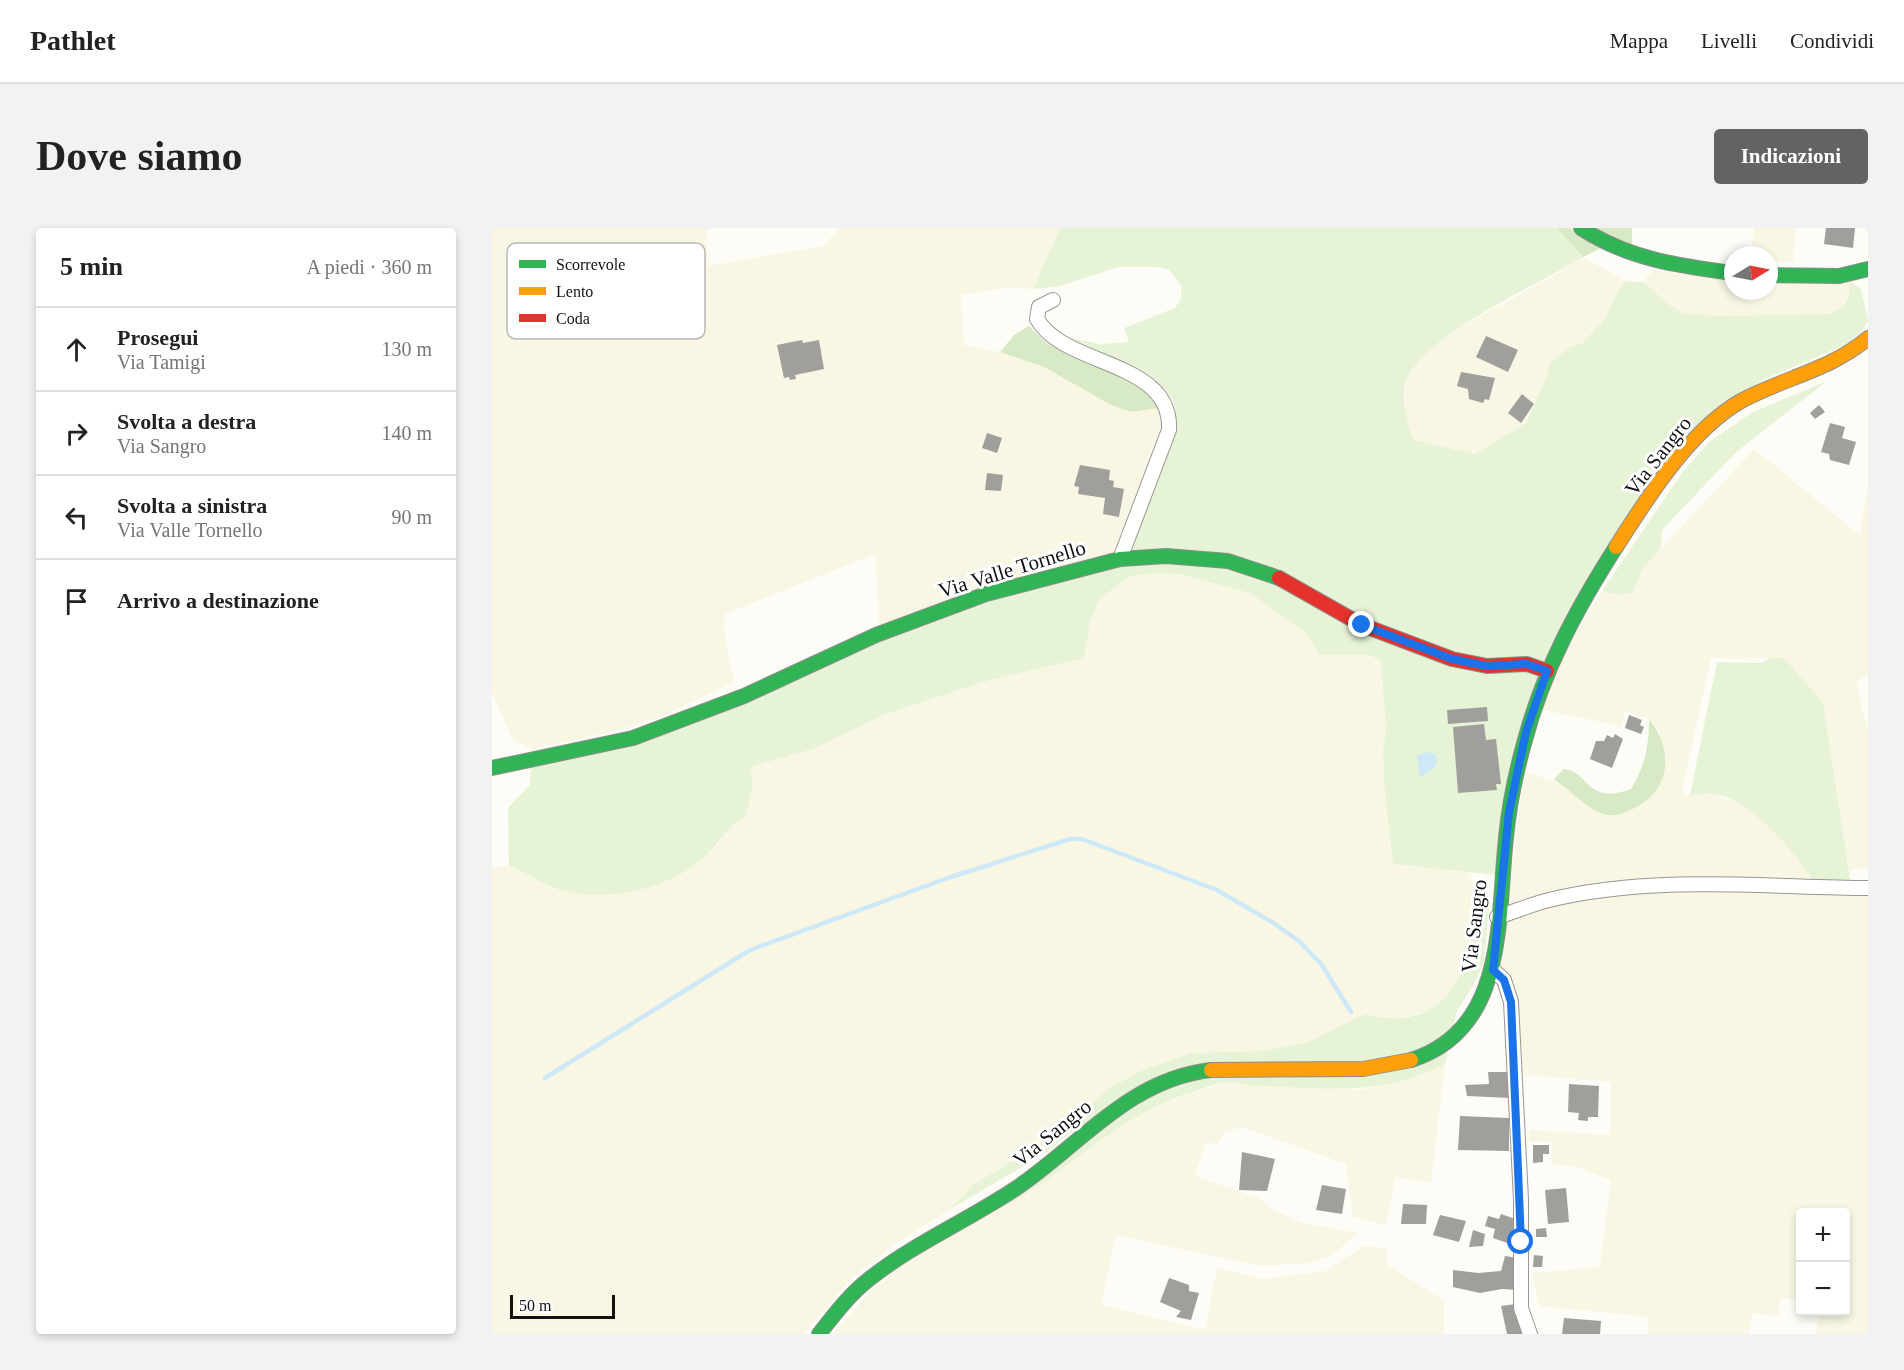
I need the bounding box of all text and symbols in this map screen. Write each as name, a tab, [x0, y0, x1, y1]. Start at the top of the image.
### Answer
text: Pathlet	[30, 25, 116, 56]
text: Mappa	[1610, 29, 1668, 53]
text: Livelli	[1701, 29, 1757, 53]
text: Condividi	[1790, 29, 1874, 53]
button: Indicazioni	[1714, 129, 1868, 184]
text: Dove siamo	[36, 133, 242, 179]
legend	[507, 243, 705, 339]
north arrow	[1724, 246, 1778, 300]
text: 5 min	[60, 252, 123, 281]
text: A piedi · 360 m	[306, 256, 432, 278]
text: Scorrevole	[556, 256, 625, 273]
text: Lento	[556, 283, 593, 300]
text: Coda	[556, 310, 590, 327]
text: Prosegui	[117, 325, 198, 350]
icon: ahead	[60, 333, 93, 366]
text: 130 m	[381, 338, 432, 360]
text: Via Tamigi	[117, 351, 206, 373]
text: Svolta a destra	[117, 409, 256, 434]
street label: Via Sangro	[1620, 412, 1696, 500]
icon: right	[60, 417, 93, 450]
text: 140 m	[381, 422, 432, 444]
text: Via Sangro	[117, 435, 206, 457]
text: Svolta a sinistra	[117, 493, 267, 518]
icon: left	[60, 501, 93, 534]
text: 90 m	[391, 506, 432, 528]
text: Via Valle Tornello	[117, 519, 263, 541]
street label: Via Valle Tornello	[935, 535, 1089, 603]
icon: arrive	[60, 585, 93, 618]
text: Arrivo a destinazione	[117, 588, 319, 613]
route end	[1348, 611, 1374, 637]
street label: Via Sangro	[1456, 878, 1492, 974]
street label: Via Sangro	[1008, 1094, 1096, 1172]
map controls	[1796, 1208, 1850, 1316]
button: +	[1796, 1208, 1850, 1262]
route start	[1507, 1228, 1533, 1254]
button: −	[1796, 1262, 1850, 1316]
scale bar	[510, 1292, 615, 1320]
text: 50 m	[519, 1297, 551, 1314]

